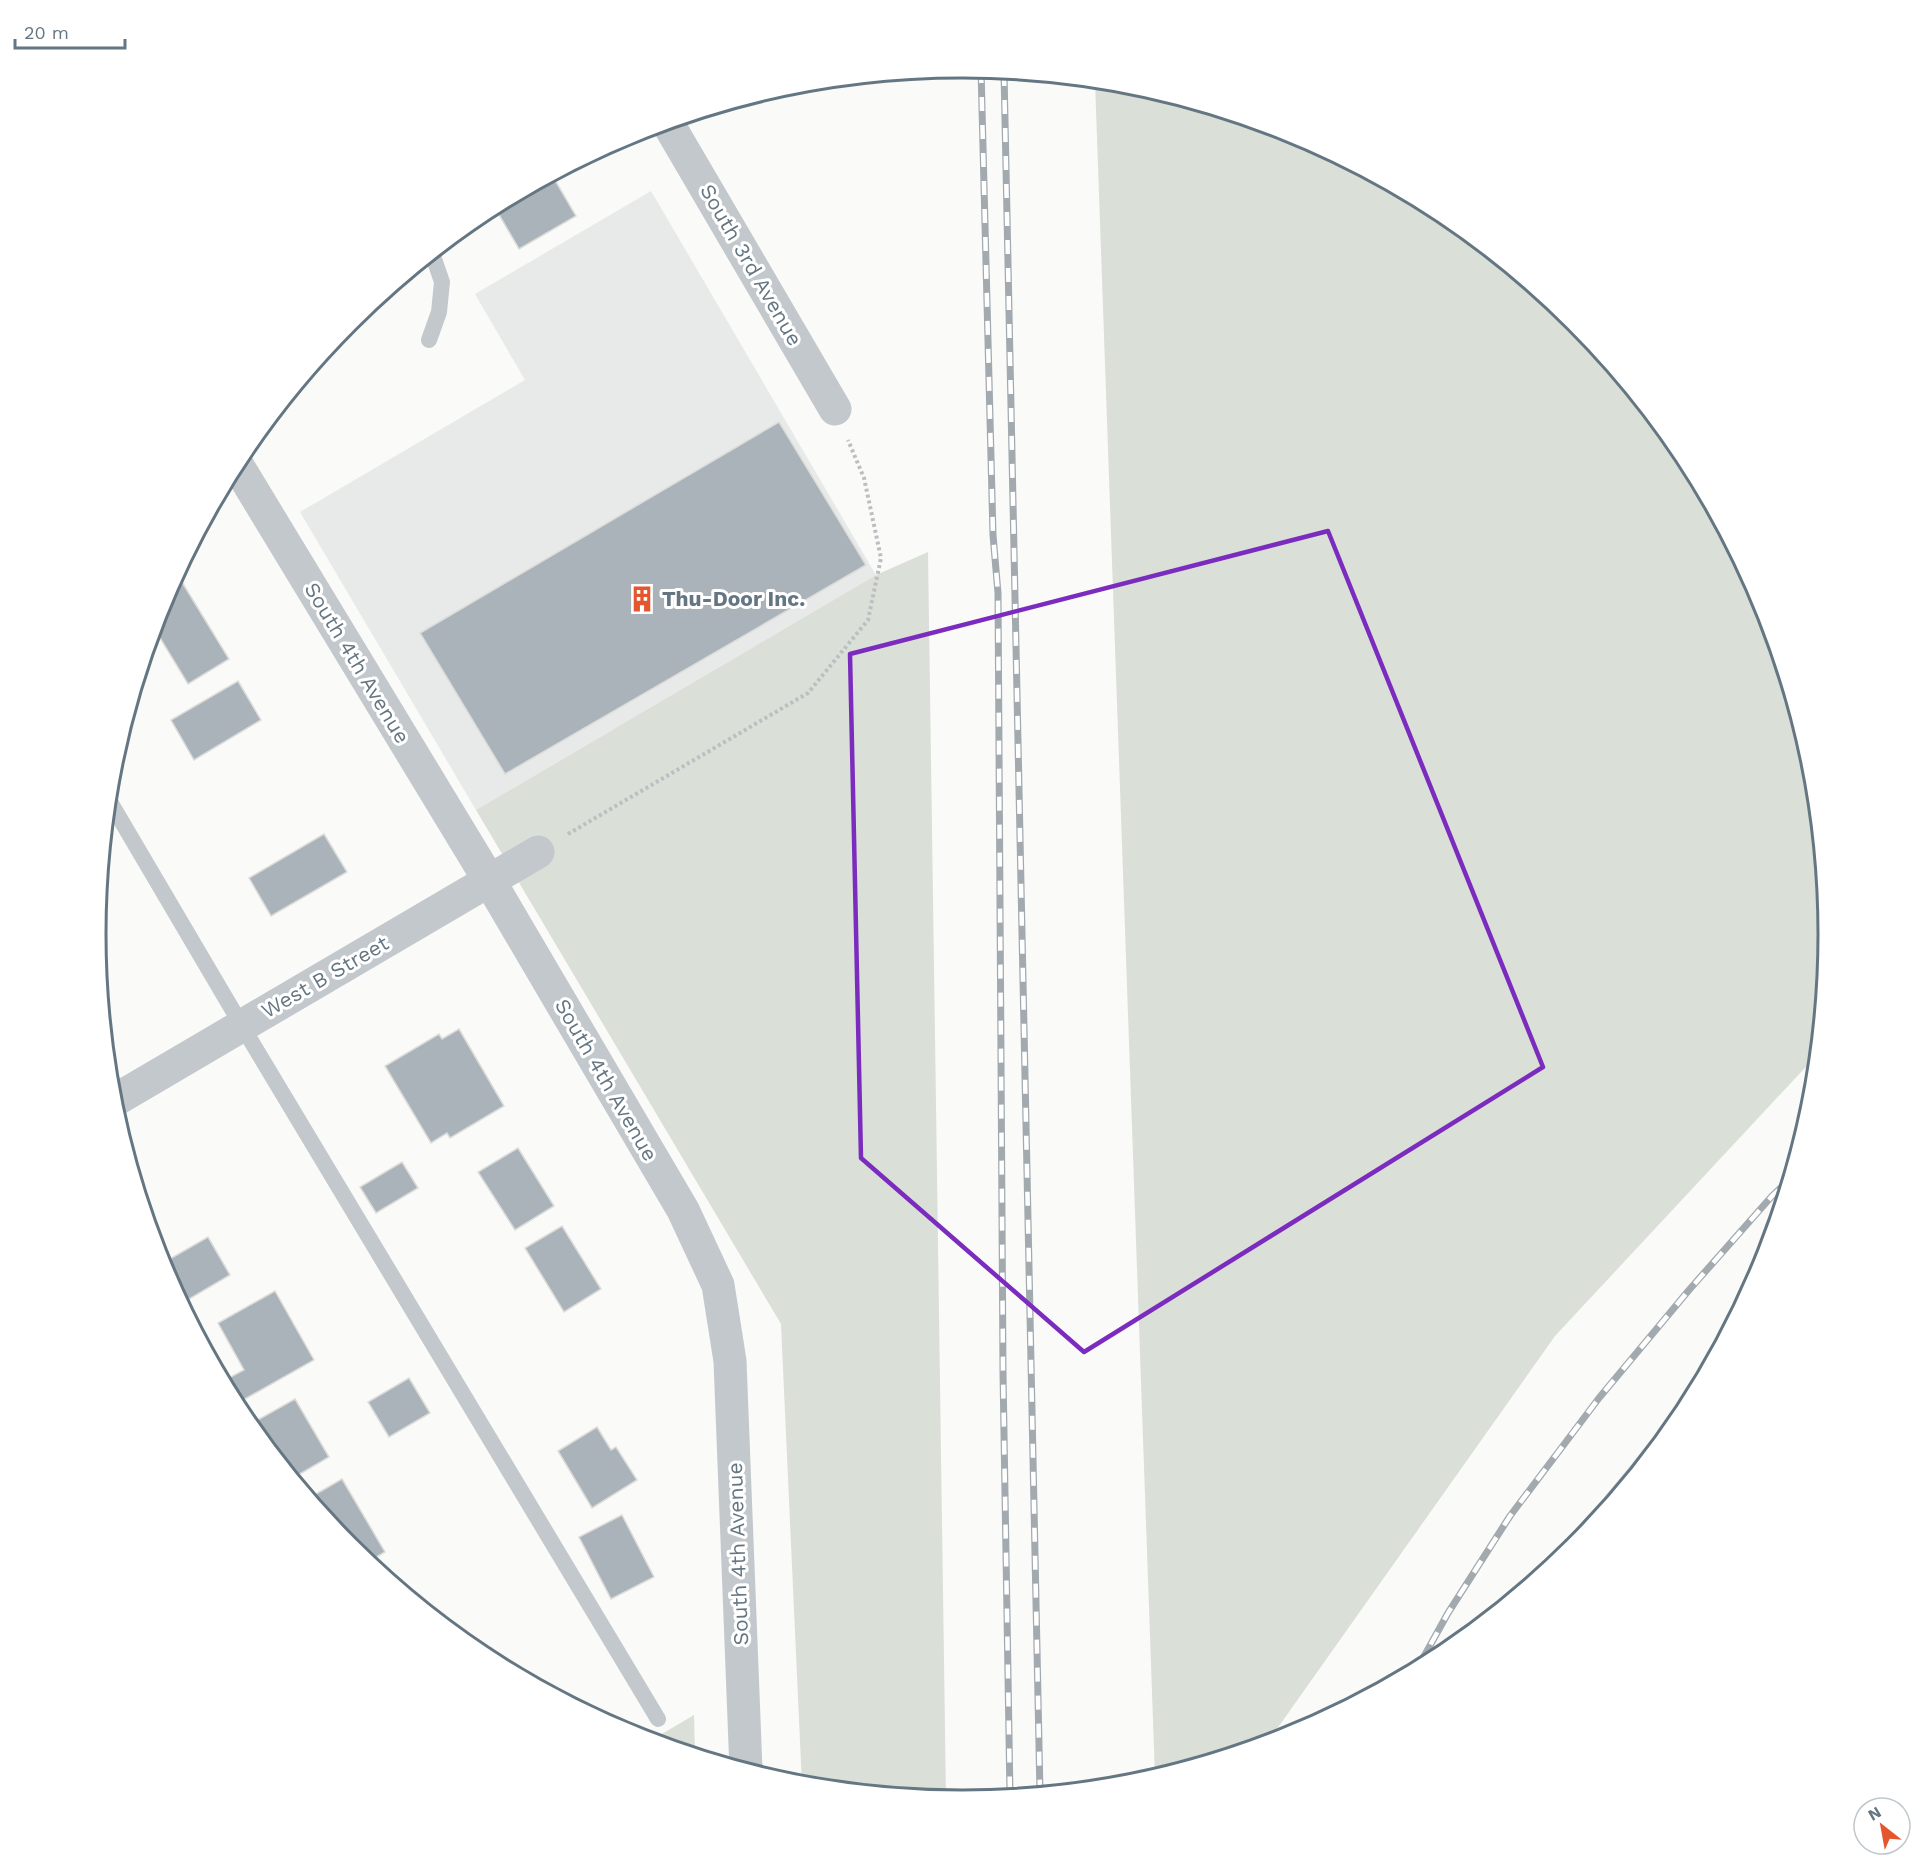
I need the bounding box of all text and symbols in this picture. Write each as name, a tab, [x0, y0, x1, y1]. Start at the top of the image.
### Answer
scale bar	[15, 12, 124, 50]
text: 20 m	[24, 22, 69, 43]
street label: South 3rd Avenue	[695, 180, 808, 350]
street label: South 4th Avenue	[300, 578, 415, 748]
building icon: Thu-Door Inc.	[627, 584, 657, 614]
place label: Thu-Door Inc.	[662, 586, 805, 611]
street label: West B Street	[257, 930, 393, 1023]
street label: South 4th Avenue	[550, 994, 663, 1165]
street label: South 4th Avenue	[722, 1462, 753, 1646]
north arrow	[1852, 1796, 1912, 1856]
text: N	[1865, 1802, 1885, 1825]

